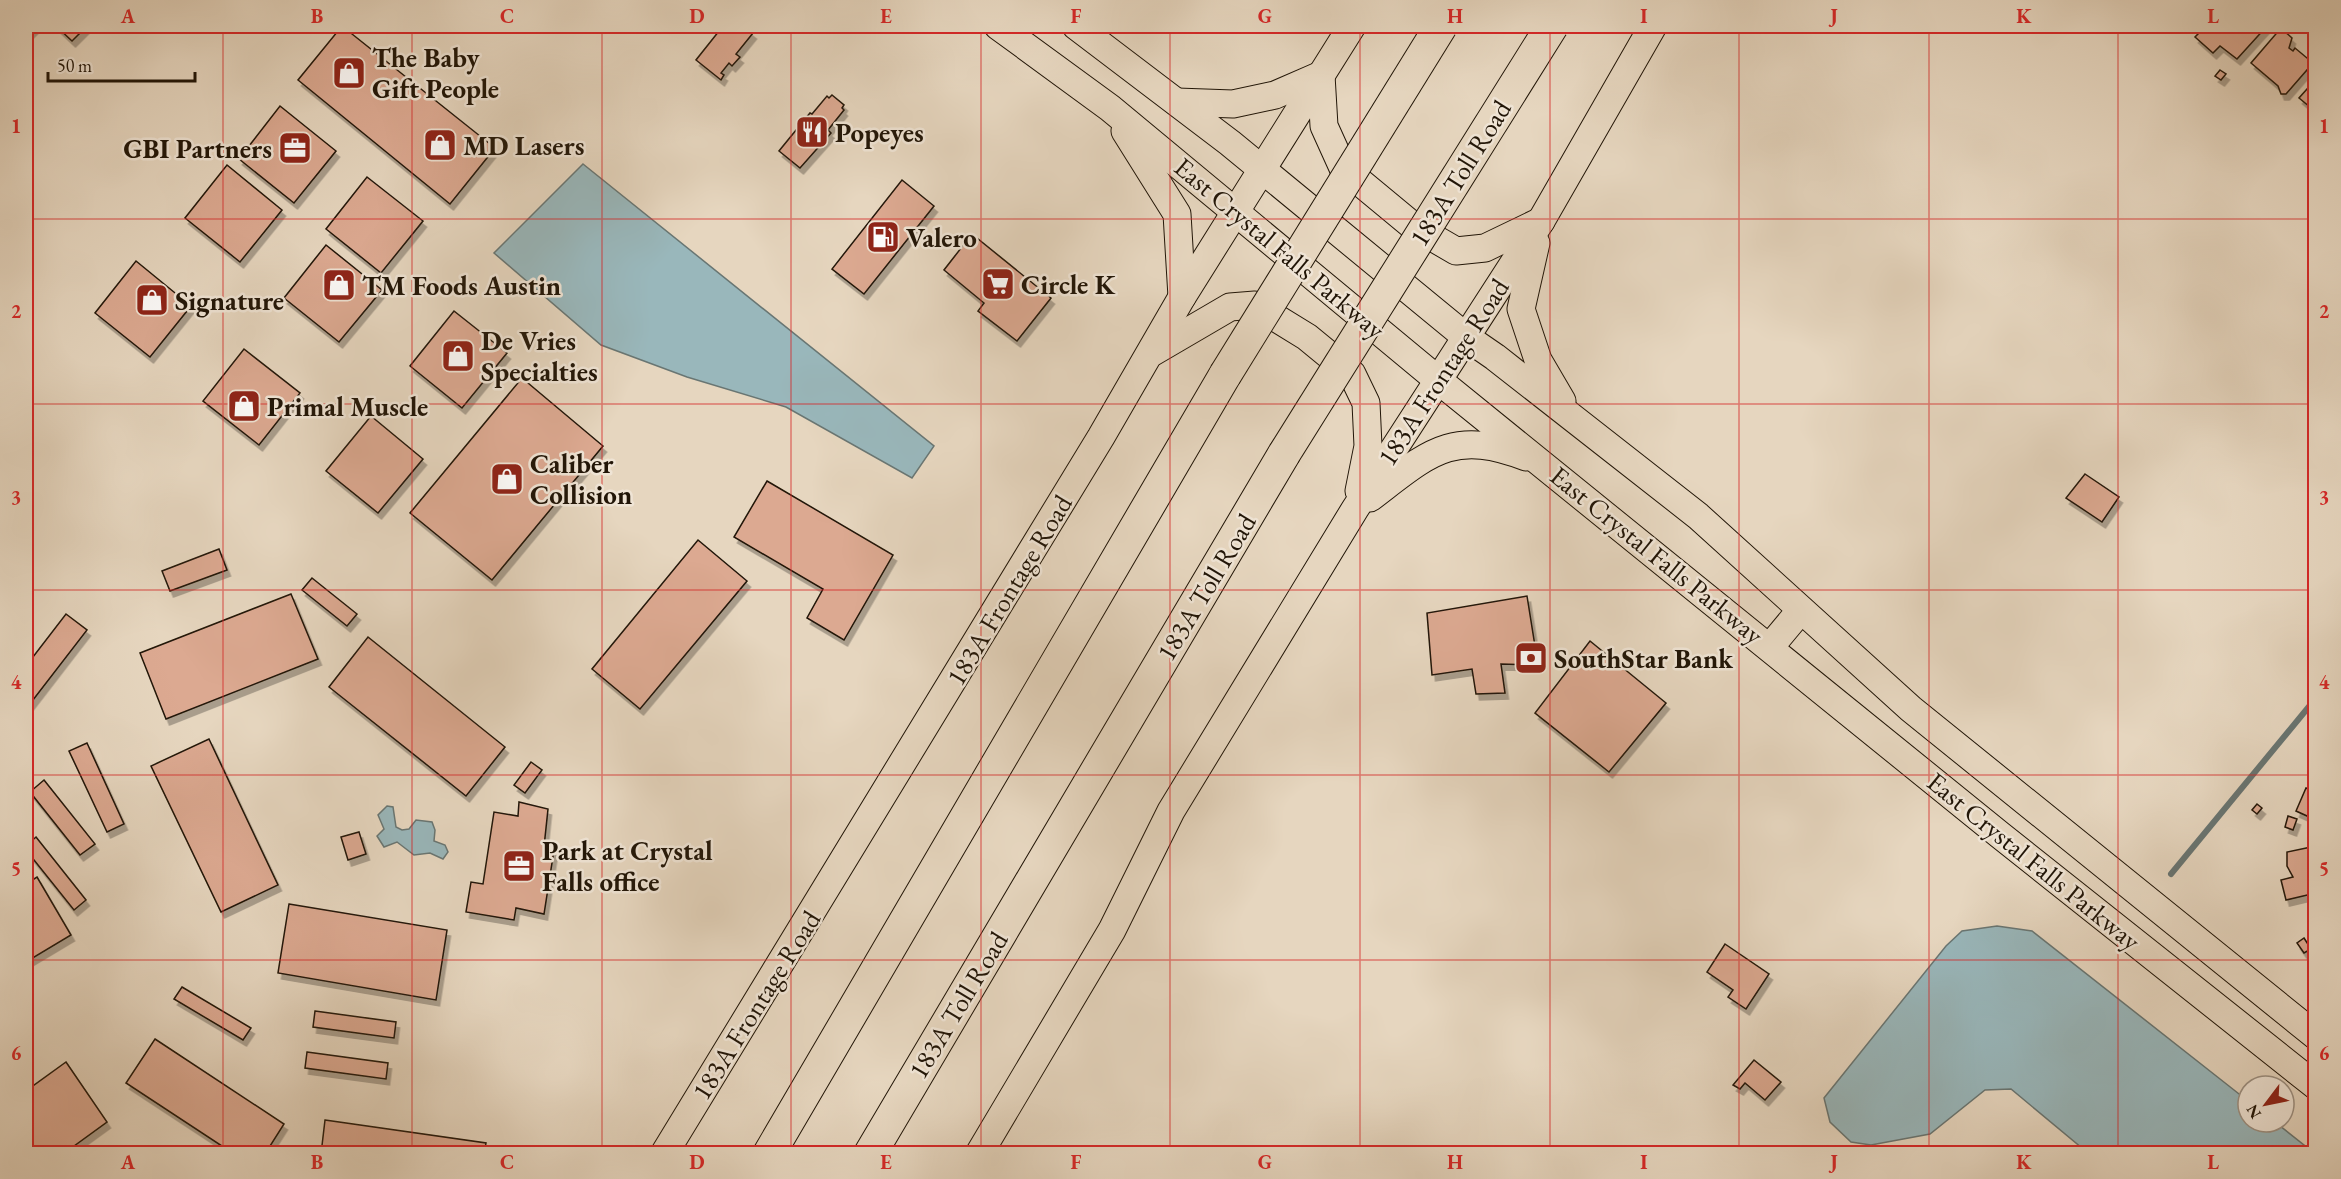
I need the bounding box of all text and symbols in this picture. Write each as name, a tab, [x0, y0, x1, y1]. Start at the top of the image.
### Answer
text: A	[120, 3, 136, 29]
text: B	[311, 3, 323, 29]
text: C	[500, 3, 514, 29]
text: D	[689, 3, 705, 29]
text: E	[880, 3, 892, 29]
text: F	[1071, 3, 1082, 29]
text: G	[1258, 3, 1272, 29]
text: H	[1447, 3, 1463, 29]
text: I	[1640, 3, 1648, 29]
text: J	[1828, 3, 1838, 29]
text: K	[2016, 3, 2032, 29]
text: L	[2207, 3, 2219, 29]
place label: The Baby Gift People	[372, 40, 499, 106]
scale bar	[48, 45, 195, 83]
text: 50 m	[57, 54, 92, 77]
shop icon: The Baby Gift People	[331, 55, 367, 91]
street label: 183A Toll Road	[1401, 93, 1519, 253]
text: 1	[11, 113, 21, 139]
text: 1	[2319, 113, 2329, 139]
restaurant icon: Popeyes	[794, 114, 830, 150]
place label: Popeyes	[835, 115, 924, 150]
shop icon: MD Lasers	[422, 127, 458, 163]
place label: MD Lasers	[463, 128, 584, 163]
office icon: GBI Partners	[277, 130, 313, 166]
place label: GBI Partners	[123, 131, 272, 166]
street label: East Crystal Falls Parkway	[1167, 149, 1393, 347]
fuel station icon: Valero	[865, 219, 901, 255]
place label: Valero	[906, 220, 977, 255]
supermarket icon: Circle K	[980, 266, 1016, 302]
shop icon: TM Foods Austin	[321, 267, 357, 303]
place label: Circle K	[1021, 267, 1116, 302]
place label: TM Foods Austin	[362, 268, 561, 303]
street label: 183A Frontage Road	[1369, 271, 1517, 472]
shop icon: Signature	[134, 282, 170, 318]
place label: Signature	[175, 283, 284, 318]
text: 2	[11, 298, 22, 324]
text: 2	[2319, 298, 2330, 324]
place label: De Vries Specialties	[481, 323, 598, 389]
shop icon: De Vries Specialties	[440, 338, 476, 374]
shop icon: Primal Muscle	[226, 388, 262, 424]
place label: Primal Muscle	[267, 389, 428, 424]
place label: Caliber Collision	[530, 446, 632, 512]
street label: East Crystal Falls Parkway	[1543, 458, 1771, 652]
shop icon: Caliber Collision	[489, 461, 525, 497]
text: 3	[11, 484, 21, 510]
text: 3	[2319, 484, 2329, 510]
street label: 183A Frontage Road	[938, 488, 1080, 692]
street label: 183A Toll Road	[1148, 507, 1264, 667]
bank icon: SouthStar Bank	[1513, 640, 1549, 676]
place label: SouthStar Bank	[1554, 641, 1734, 676]
text: 4	[11, 669, 22, 695]
text: 4	[2319, 669, 2330, 695]
street label: East Crystal Falls Parkway	[1920, 764, 2148, 958]
place label: Park at Crystal Falls office	[542, 833, 713, 899]
office icon: Park at Crystal Falls office	[501, 848, 537, 884]
text: 5	[11, 855, 21, 881]
text: 5	[2319, 855, 2329, 881]
street label: 183A Frontage Road	[684, 903, 828, 1106]
street label: 183A Toll Road	[900, 925, 1016, 1085]
text: 6	[11, 1040, 22, 1066]
text: 6	[2319, 1040, 2330, 1066]
north arrow	[2236, 1074, 2296, 1134]
text: N	[2241, 1101, 2266, 1123]
text: A	[120, 1149, 136, 1175]
text: B	[311, 1149, 323, 1175]
text: C	[500, 1149, 514, 1175]
text: D	[689, 1149, 705, 1175]
text: E	[880, 1149, 892, 1175]
text: F	[1071, 1149, 1082, 1175]
text: G	[1258, 1149, 1272, 1175]
text: H	[1447, 1149, 1463, 1175]
text: I	[1640, 1149, 1648, 1175]
text: J	[1828, 1149, 1838, 1175]
text: K	[2016, 1149, 2032, 1175]
text: L	[2207, 1149, 2219, 1175]

